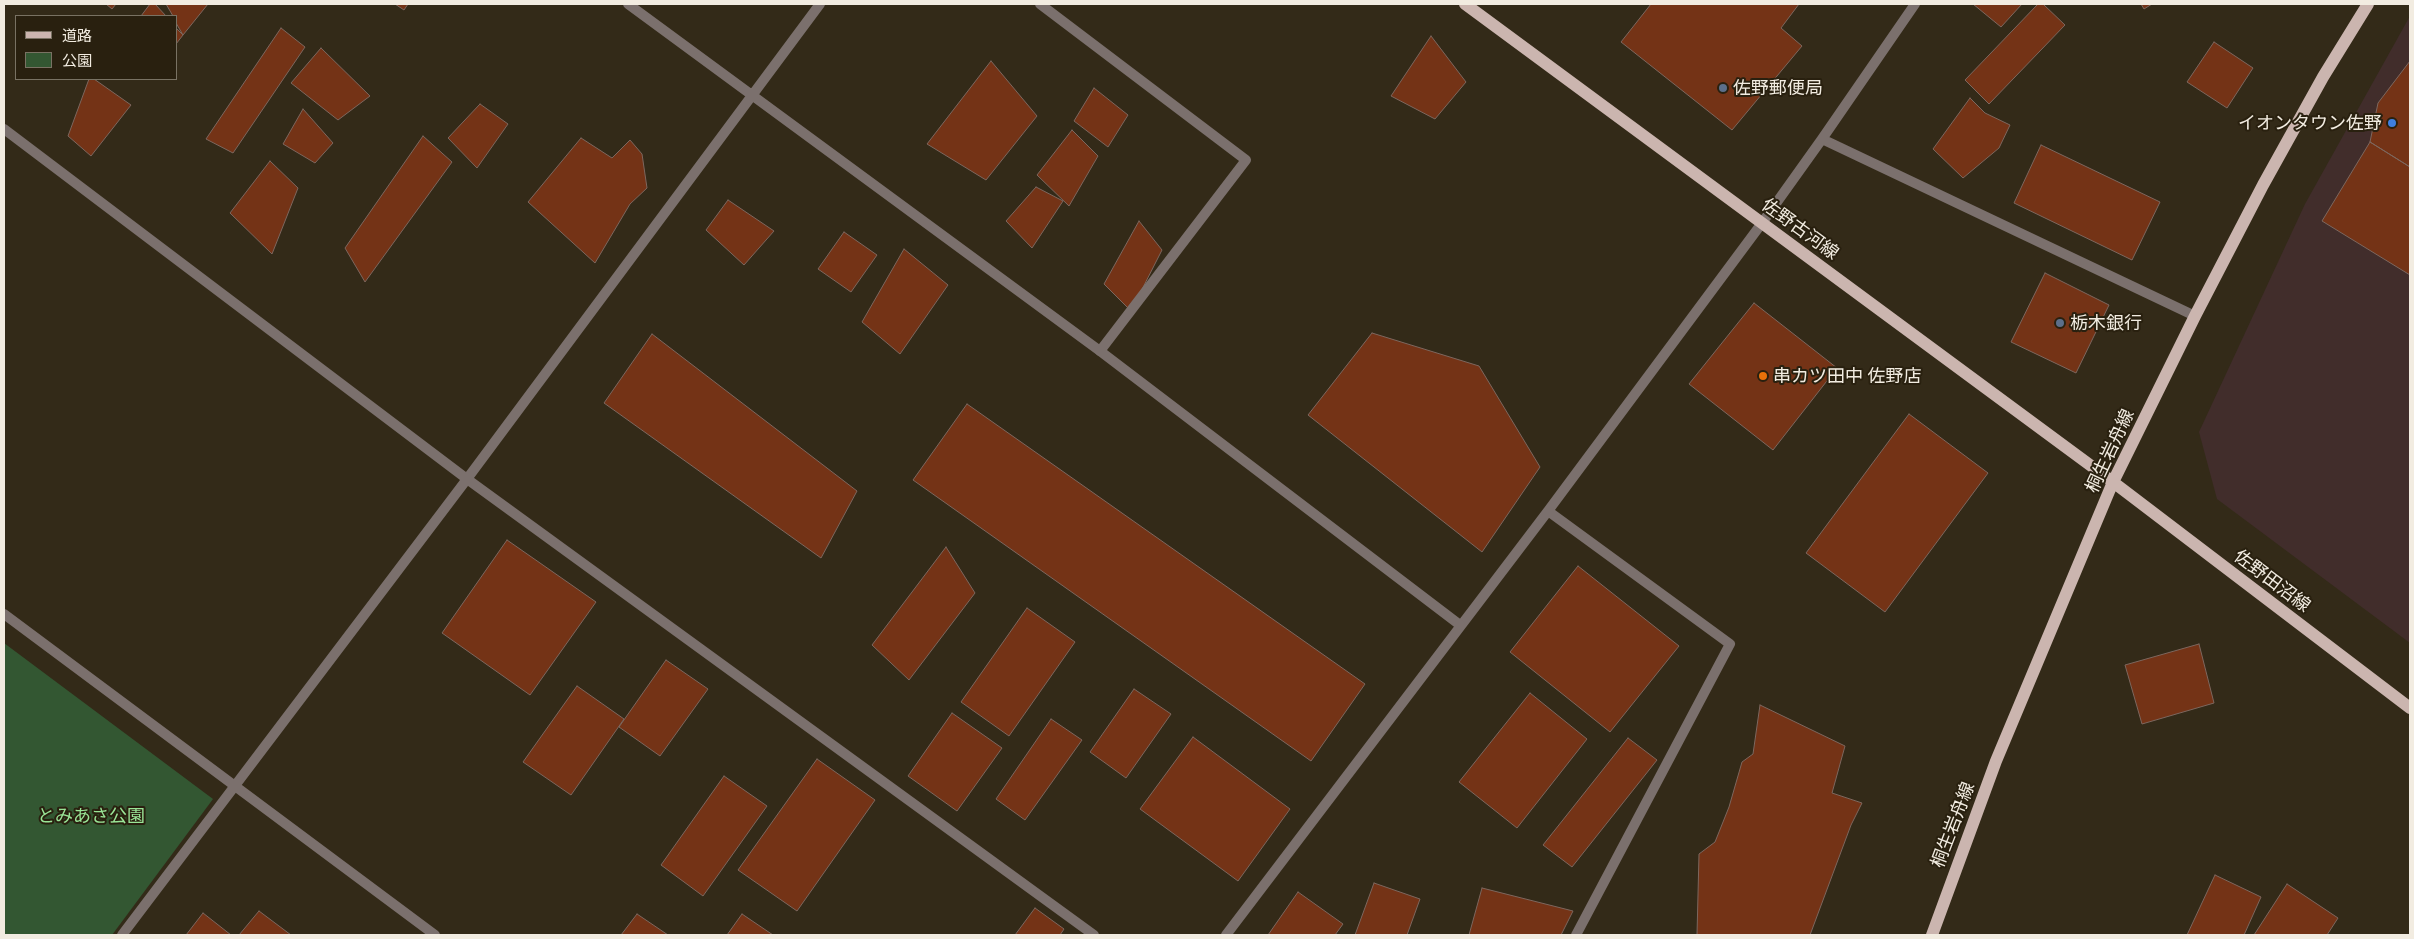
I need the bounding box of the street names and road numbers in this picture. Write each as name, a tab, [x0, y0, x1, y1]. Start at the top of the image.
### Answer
street label: 佐野古河線	[1757, 194, 1843, 264]
street label: 桐生岩舟線	[2081, 406, 2139, 496]
street label: 佐野田沼線	[2230, 545, 2314, 617]
street label: 桐生岩舟線	[1927, 779, 1979, 871]

